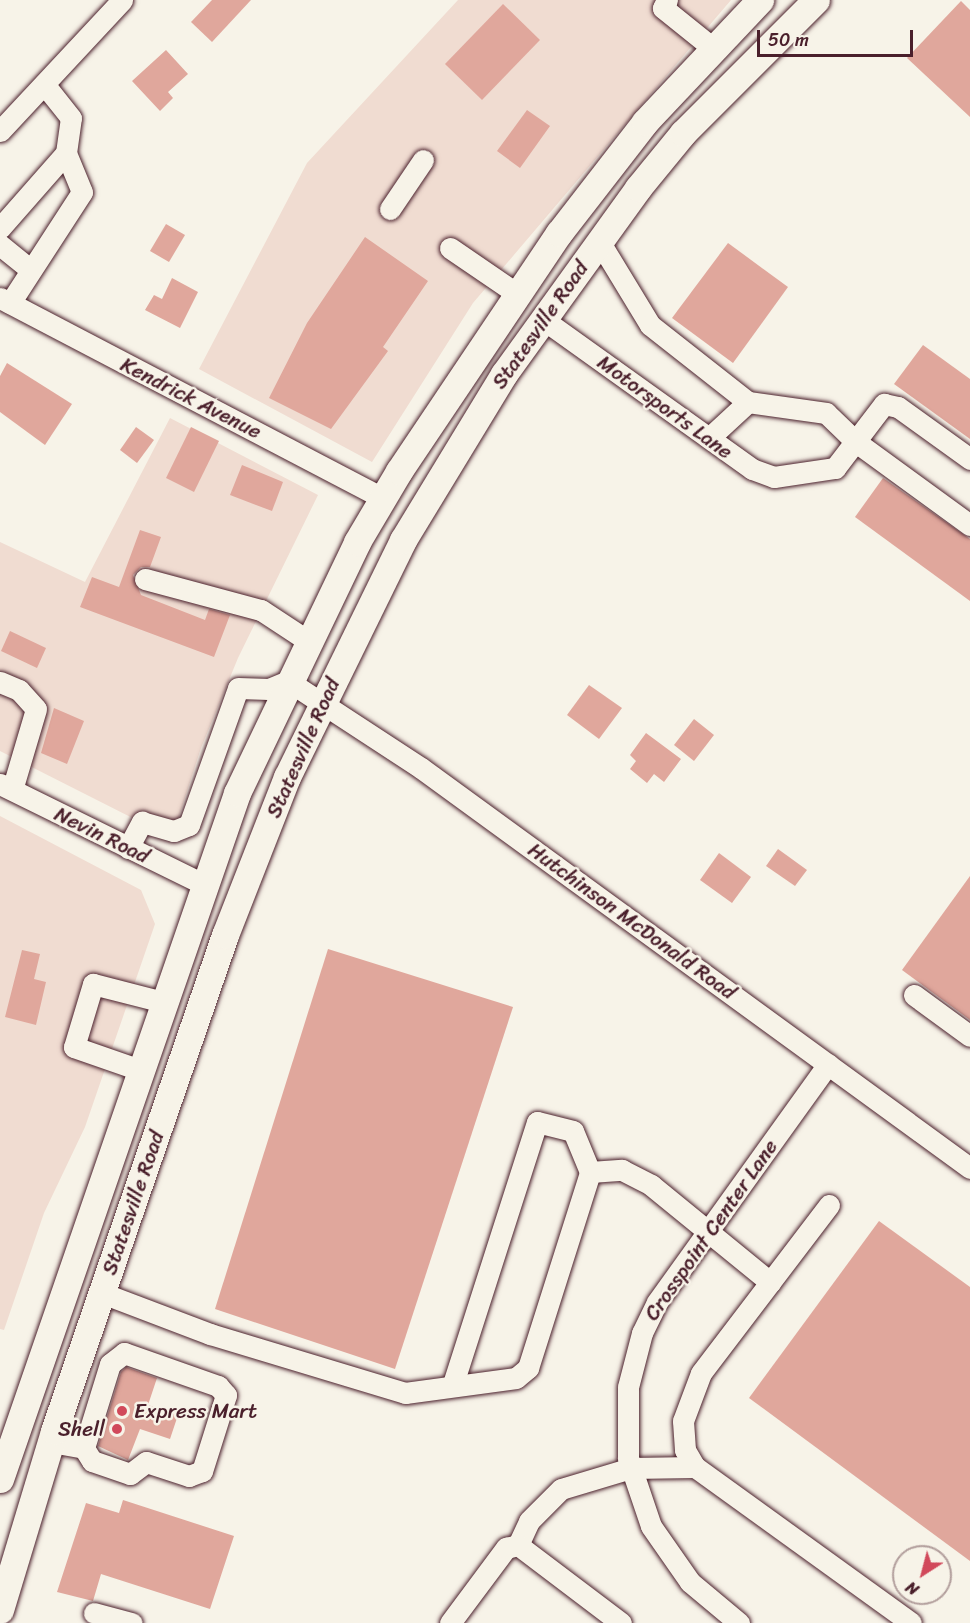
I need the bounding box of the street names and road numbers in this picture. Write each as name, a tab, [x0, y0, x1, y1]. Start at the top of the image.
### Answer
street label: Statesville Road	[487, 256, 593, 394]
street label: Motorsports Lane	[593, 350, 737, 464]
street label: Kendrick Avenue	[116, 352, 266, 444]
street label: Statesville Road	[261, 674, 345, 822]
street label: Nevin Road	[50, 801, 154, 869]
street label: Hutchinson McDonald Road	[523, 837, 741, 1005]
street label: Statesville Road	[97, 1128, 169, 1278]
street label: Crosspoint Center Lane	[639, 1135, 783, 1325]

